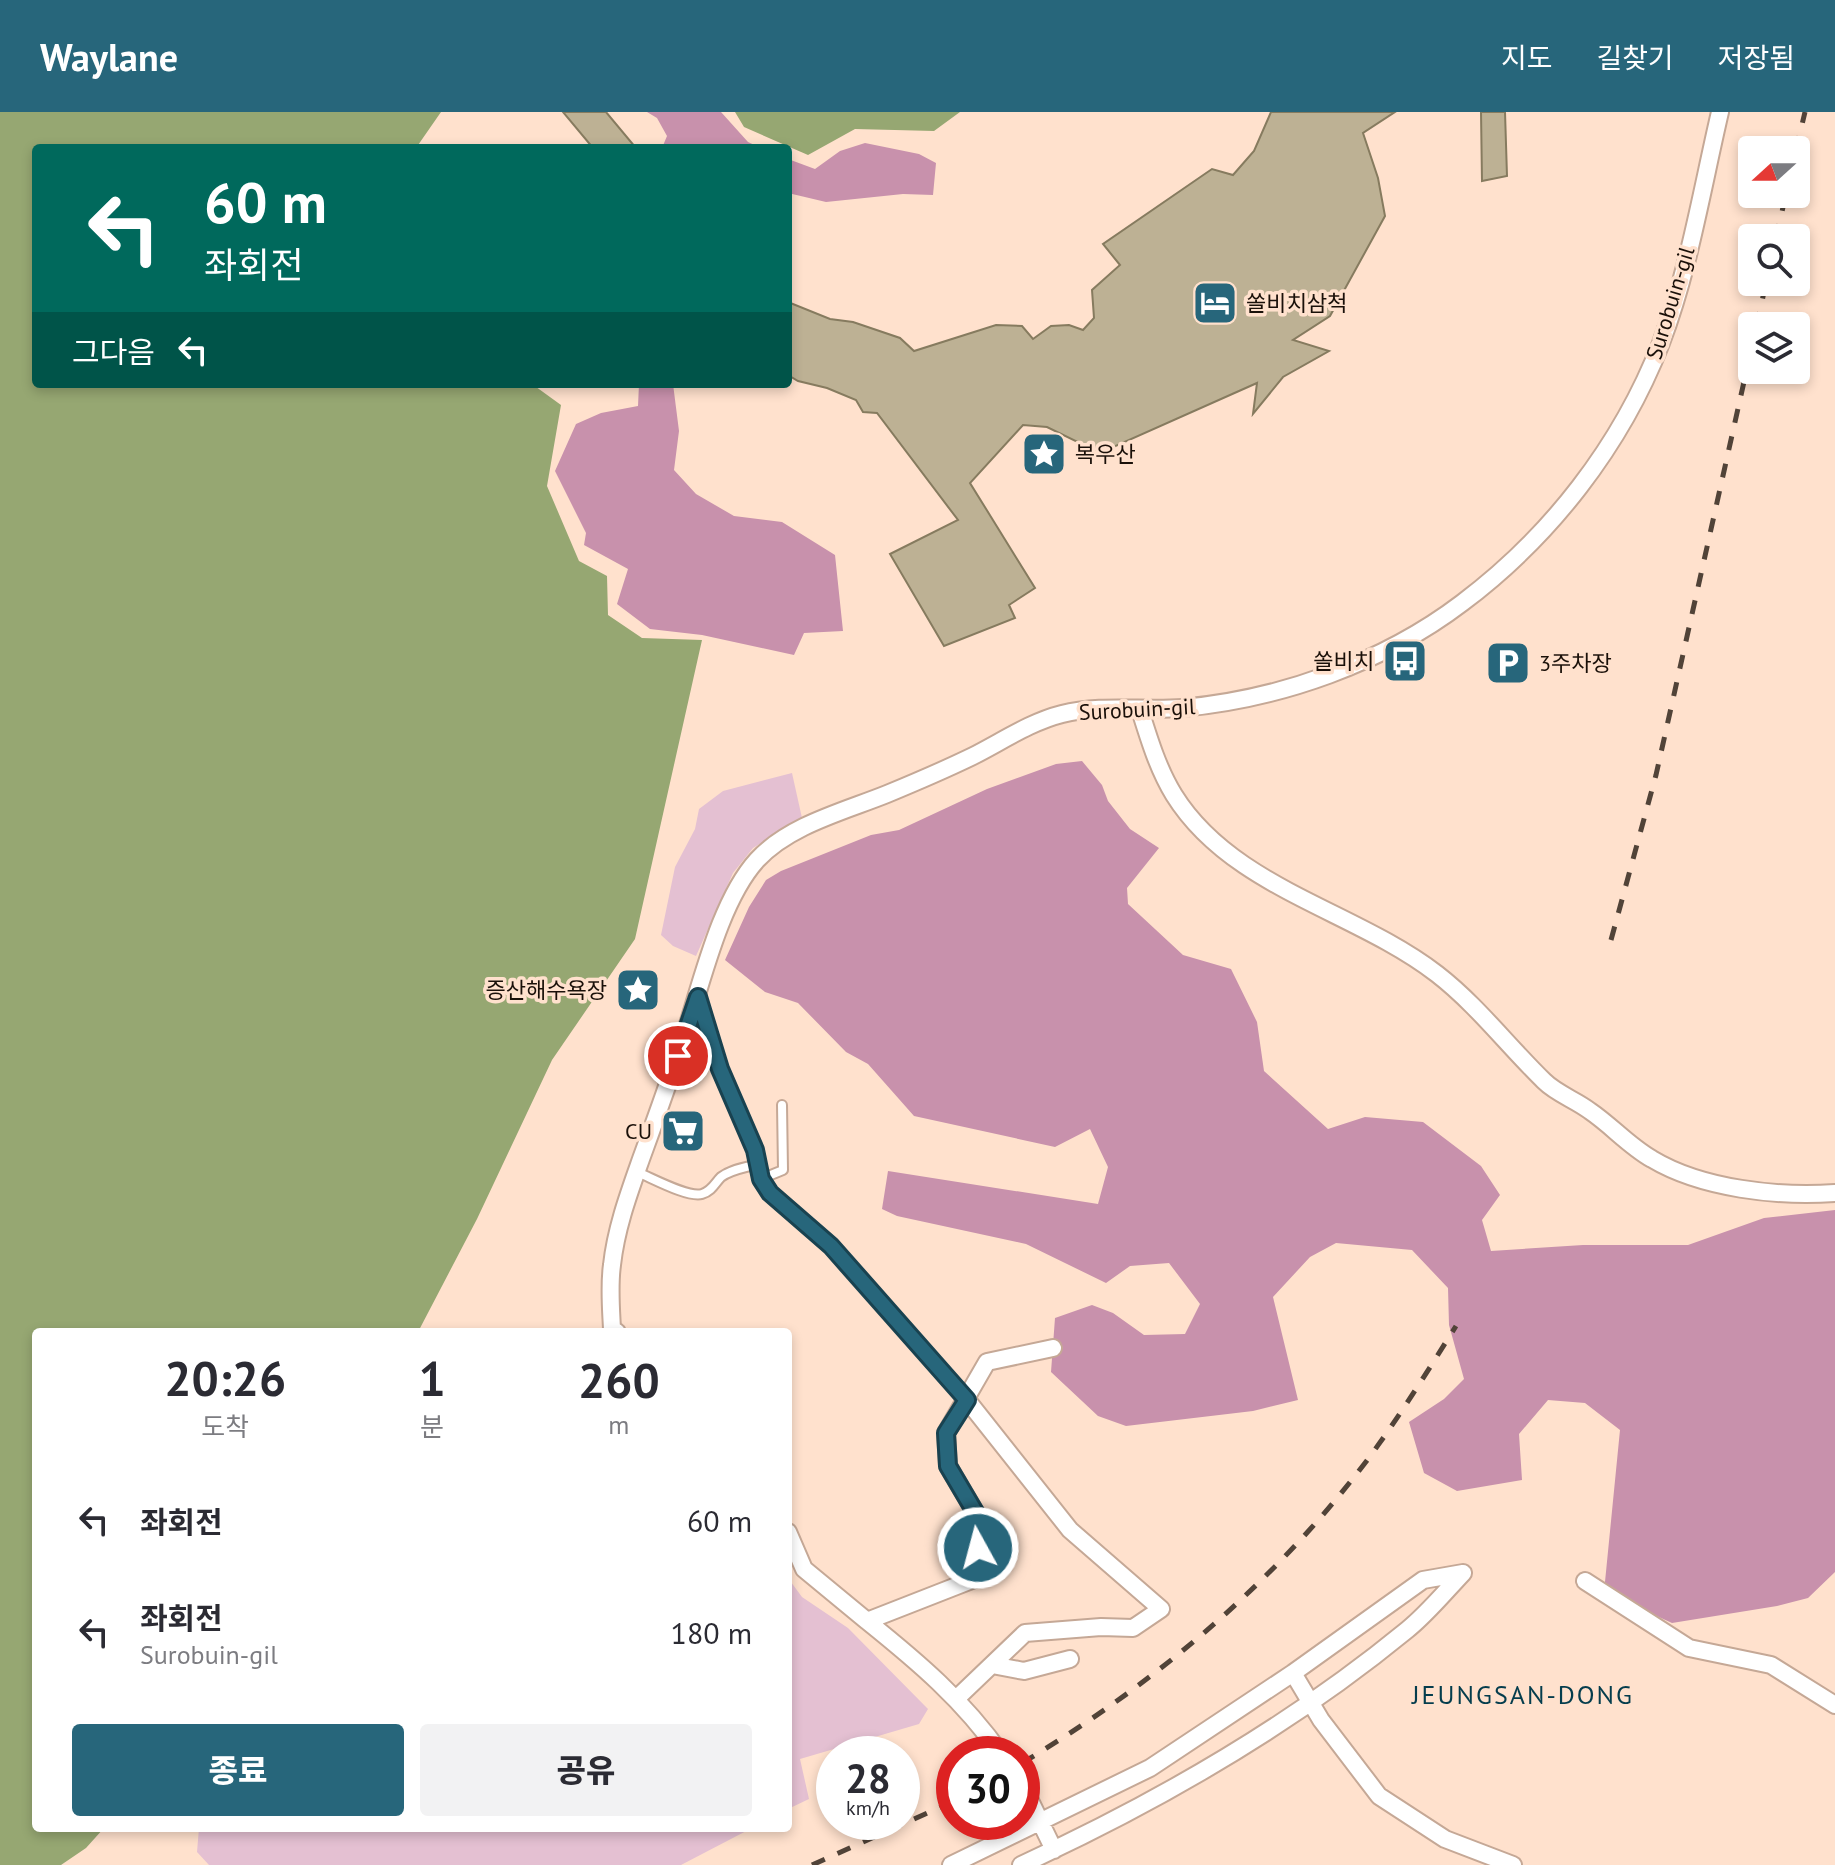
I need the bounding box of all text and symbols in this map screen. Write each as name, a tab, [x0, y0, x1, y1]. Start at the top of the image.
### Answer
text: Waylane	[40, 32, 178, 81]
text: 지도	[1501, 39, 1552, 76]
text: 길찾기	[1596, 39, 1674, 76]
text: 저장됨	[1718, 39, 1795, 76]
north arrow	[1738, 136, 1810, 208]
map controls	[1738, 136, 1810, 384]
text: 60 m	[204, 166, 327, 238]
icon: left	[72, 176, 176, 280]
button: search	[1738, 224, 1810, 296]
text: 좌회전	[204, 241, 303, 288]
street label: Surobuin-gil	[1640, 243, 1701, 363]
hotel icon: 쏠비치삼척	[1191, 279, 1239, 327]
place label: 쏠비치삼척	[1246, 289, 1347, 317]
button: layers	[1738, 312, 1810, 384]
icon: left	[171, 328, 215, 372]
text: 그다음	[72, 332, 155, 371]
place icon: 복우산	[1020, 430, 1068, 478]
place label: 복우산	[1075, 440, 1136, 468]
bus stop icon: 쏠비치	[1381, 637, 1429, 685]
parking icon: 3주차장	[1484, 639, 1532, 687]
place label: 쏠비치	[1313, 647, 1374, 675]
place label: 3주차장	[1539, 649, 1612, 677]
street label: Surobuin-gil	[1078, 692, 1196, 726]
place icon: 증산해수욕장	[614, 966, 662, 1014]
place label: 증산해수욕장	[486, 976, 607, 1004]
pin	[644, 1022, 712, 1090]
icon: arrive	[656, 1034, 700, 1078]
supermarket icon: CU	[659, 1107, 707, 1155]
place label: CU	[625, 1117, 652, 1145]
text: 20:26	[164, 1347, 286, 1409]
text: 1	[418, 1347, 446, 1409]
text: 260	[578, 1349, 660, 1411]
text: m	[608, 1408, 629, 1441]
text: 도착	[201, 1410, 249, 1443]
text: 분	[420, 1410, 444, 1443]
icon: left	[72, 1498, 116, 1542]
text: 60 m	[687, 1501, 752, 1540]
text: 좌회전	[140, 1502, 223, 1541]
position arrow	[936, 1506, 1020, 1590]
text: 좌회전	[140, 1598, 223, 1637]
icon: left	[72, 1610, 116, 1654]
text: 180 m	[671, 1613, 752, 1652]
text: Surobuin-gil	[140, 1638, 278, 1671]
district label: JEUNGSAN-DONG	[1411, 1678, 1634, 1711]
button: 종료	[72, 1724, 404, 1816]
button: 공유	[420, 1724, 752, 1816]
speed limit sign: 30	[936, 1736, 1040, 1840]
text: 28	[845, 1752, 891, 1804]
text: km/h	[846, 1795, 890, 1821]

